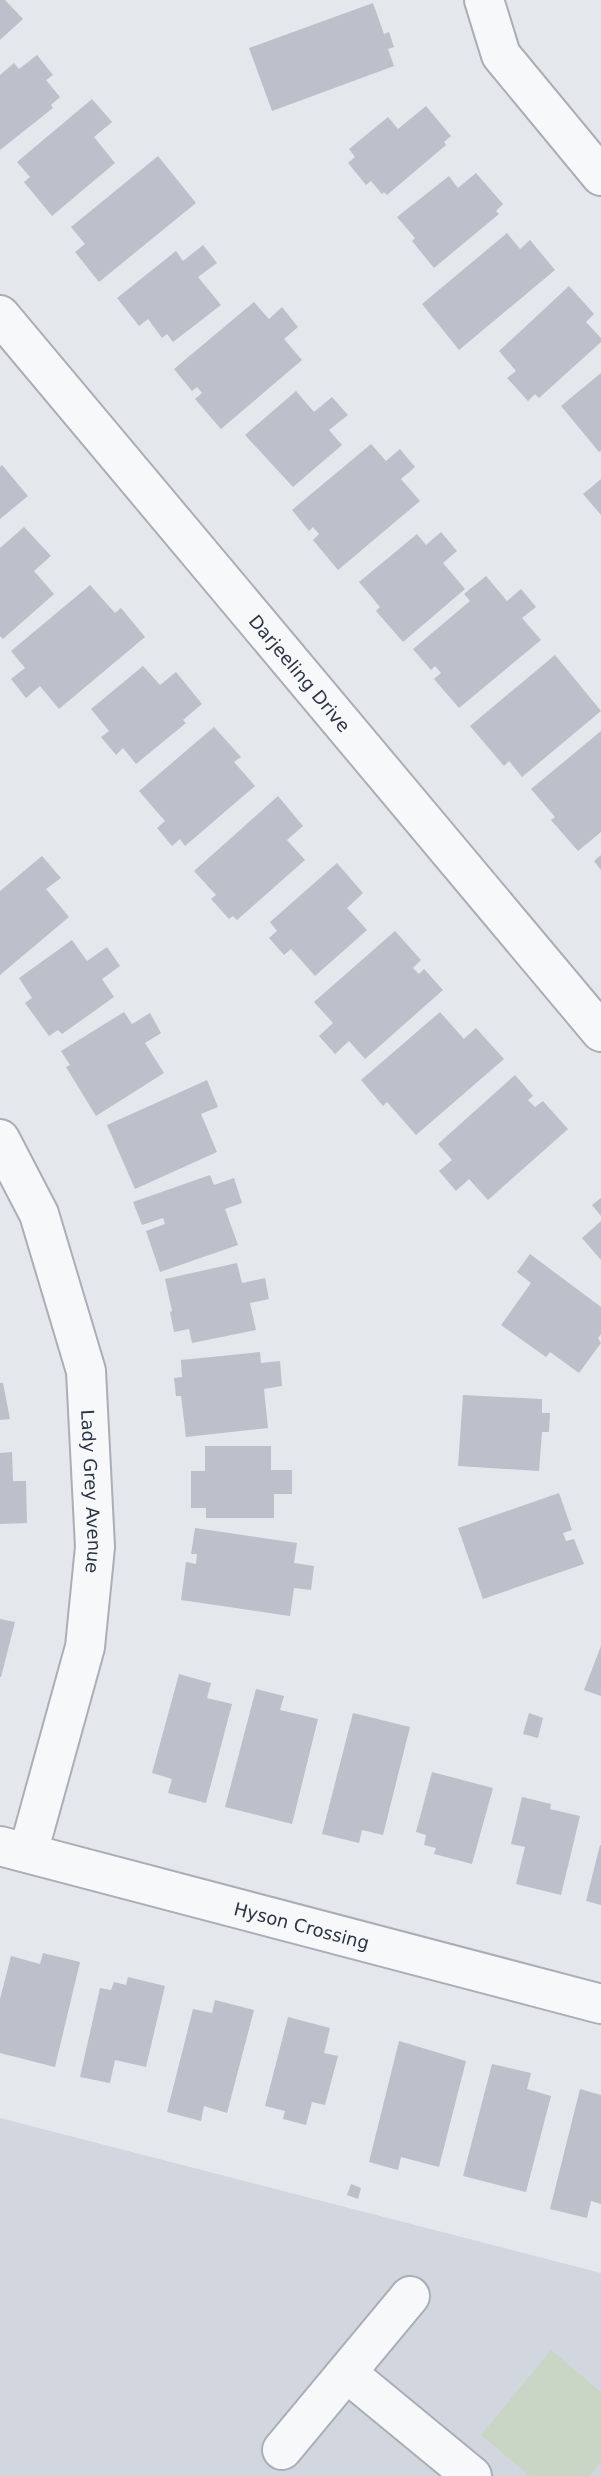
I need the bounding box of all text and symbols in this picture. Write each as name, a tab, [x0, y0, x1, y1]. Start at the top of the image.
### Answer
street label: Darjeeling Drive	[245, 610, 355, 736]
street label: Lady Grey Avenue	[77, 1409, 106, 1574]
street label: Hyson Crossing	[232, 1897, 372, 1953]

